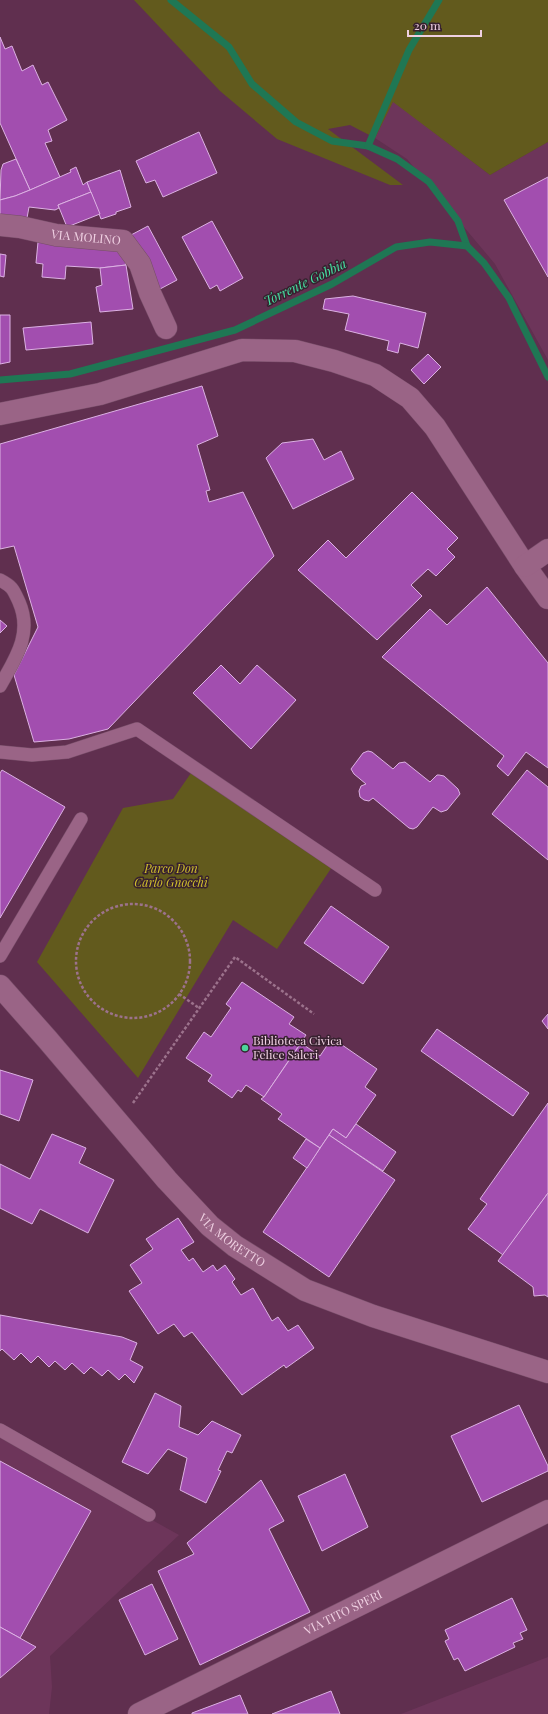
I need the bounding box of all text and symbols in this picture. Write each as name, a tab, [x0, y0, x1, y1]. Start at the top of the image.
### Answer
scale bar	[408, 12, 481, 38]
text: 20 m	[414, 17, 441, 33]
street label: VIA MOLINO	[49, 225, 122, 248]
water label: Torrente Gobbia	[261, 254, 349, 309]
park label: Parco Don Carlo Gnocchi	[134, 860, 208, 890]
place label: Biblioteca Civica Felice Saleri	[253, 1032, 342, 1062]
marker: Biblioteca Civica Felice Saleri	[240, 1043, 250, 1053]
street label: VIA MORETTO	[195, 1209, 269, 1270]
street label: VIA TITO SPERI	[300, 1586, 385, 1638]

